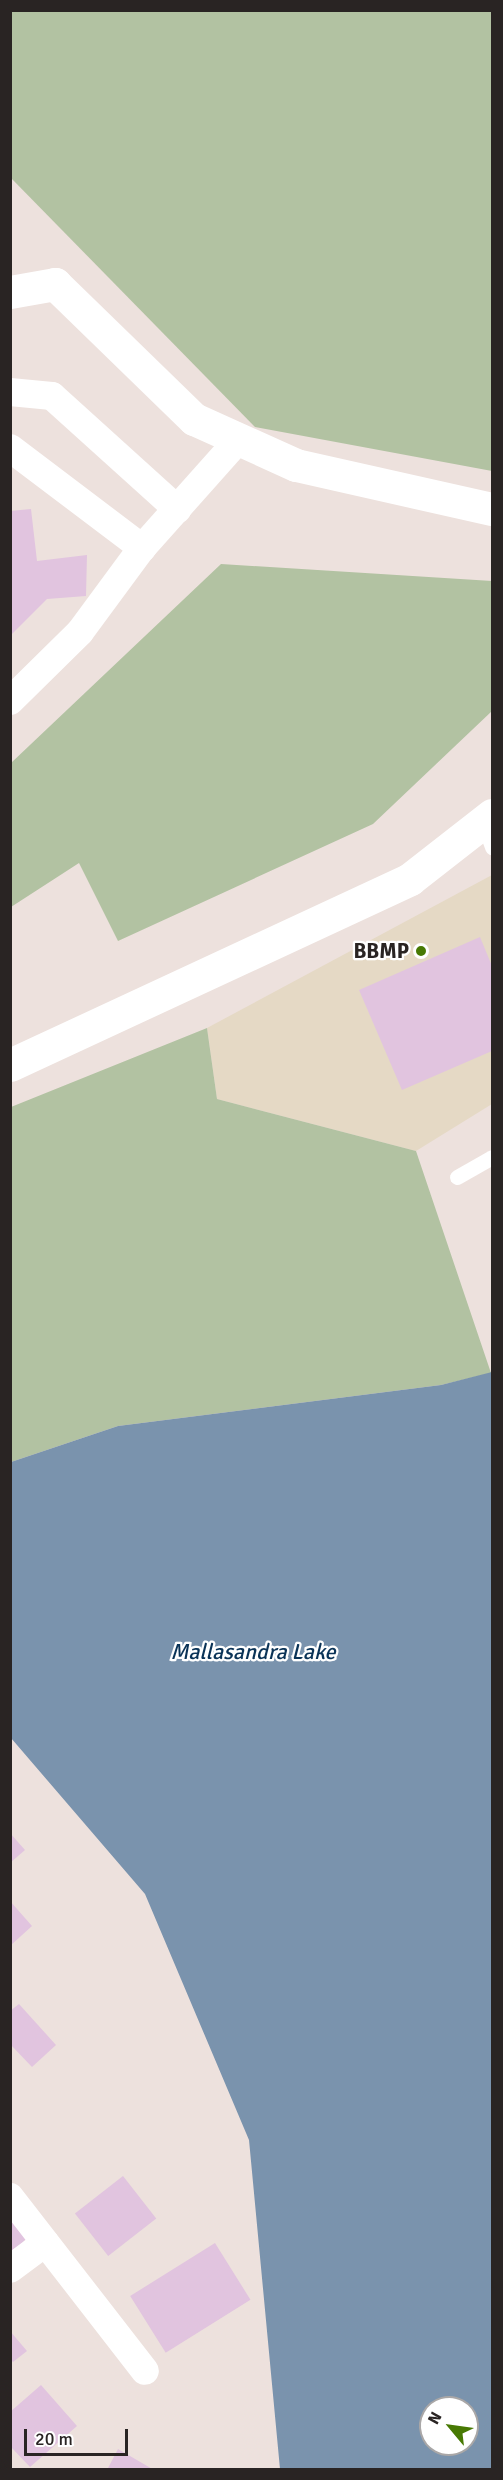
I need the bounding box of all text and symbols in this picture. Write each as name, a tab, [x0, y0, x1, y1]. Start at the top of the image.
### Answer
place label: BBMP	[353, 938, 409, 964]
marker: BBMP	[414, 944, 428, 958]
water label: Mallasandra Lake	[170, 1639, 336, 1665]
north arrow	[419, 2396, 479, 2456]
text: N	[424, 2409, 446, 2428]
scale bar	[27, 2417, 130, 2455]
text: 20 m	[35, 2428, 73, 2450]

